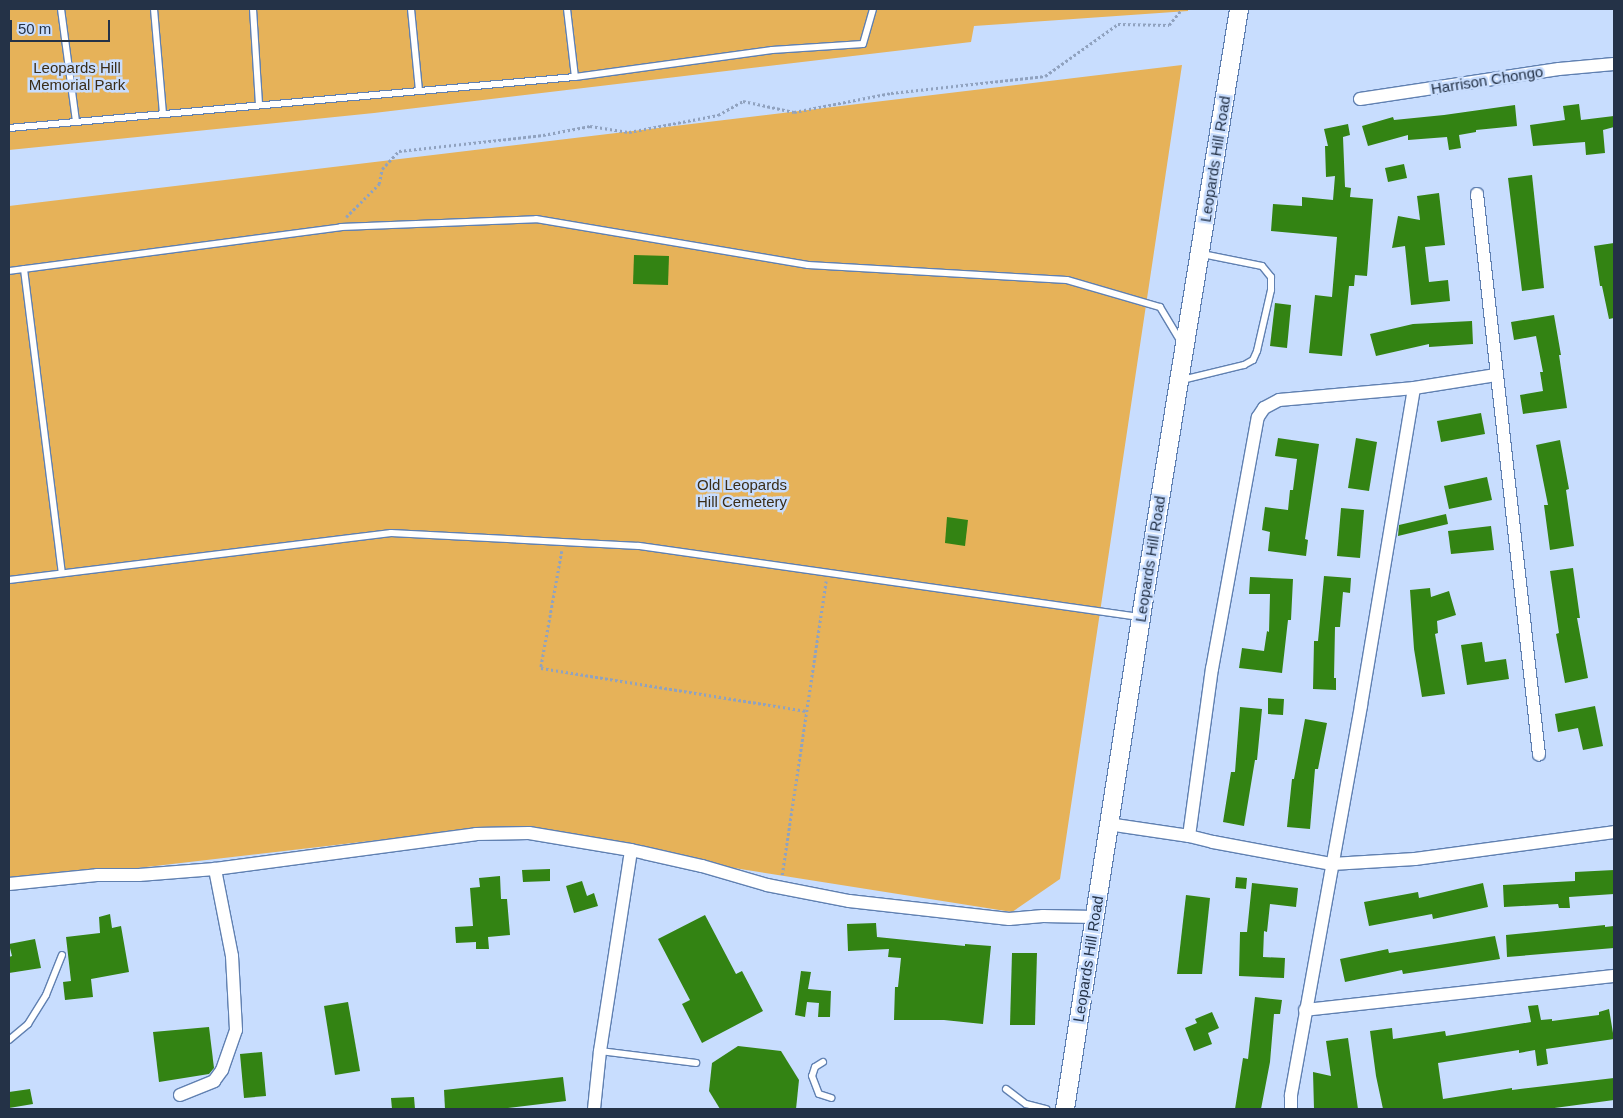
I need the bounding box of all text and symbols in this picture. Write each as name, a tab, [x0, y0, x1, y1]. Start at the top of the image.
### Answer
scale bar	[12, 10, 112, 42]
text: 50 m	[18, 20, 51, 37]
park label: Leopards Hill Memorial Park	[29, 58, 125, 93]
street label: Harrison Chongo	[1430, 62, 1544, 98]
street label: Leopards Hill Road	[1196, 95, 1234, 223]
park label: Old Leopards Hill Cemetery	[697, 475, 787, 510]
street label: Leopards Hill Road	[1131, 495, 1169, 623]
street label: Leopards Hill Road	[1069, 895, 1107, 1023]

